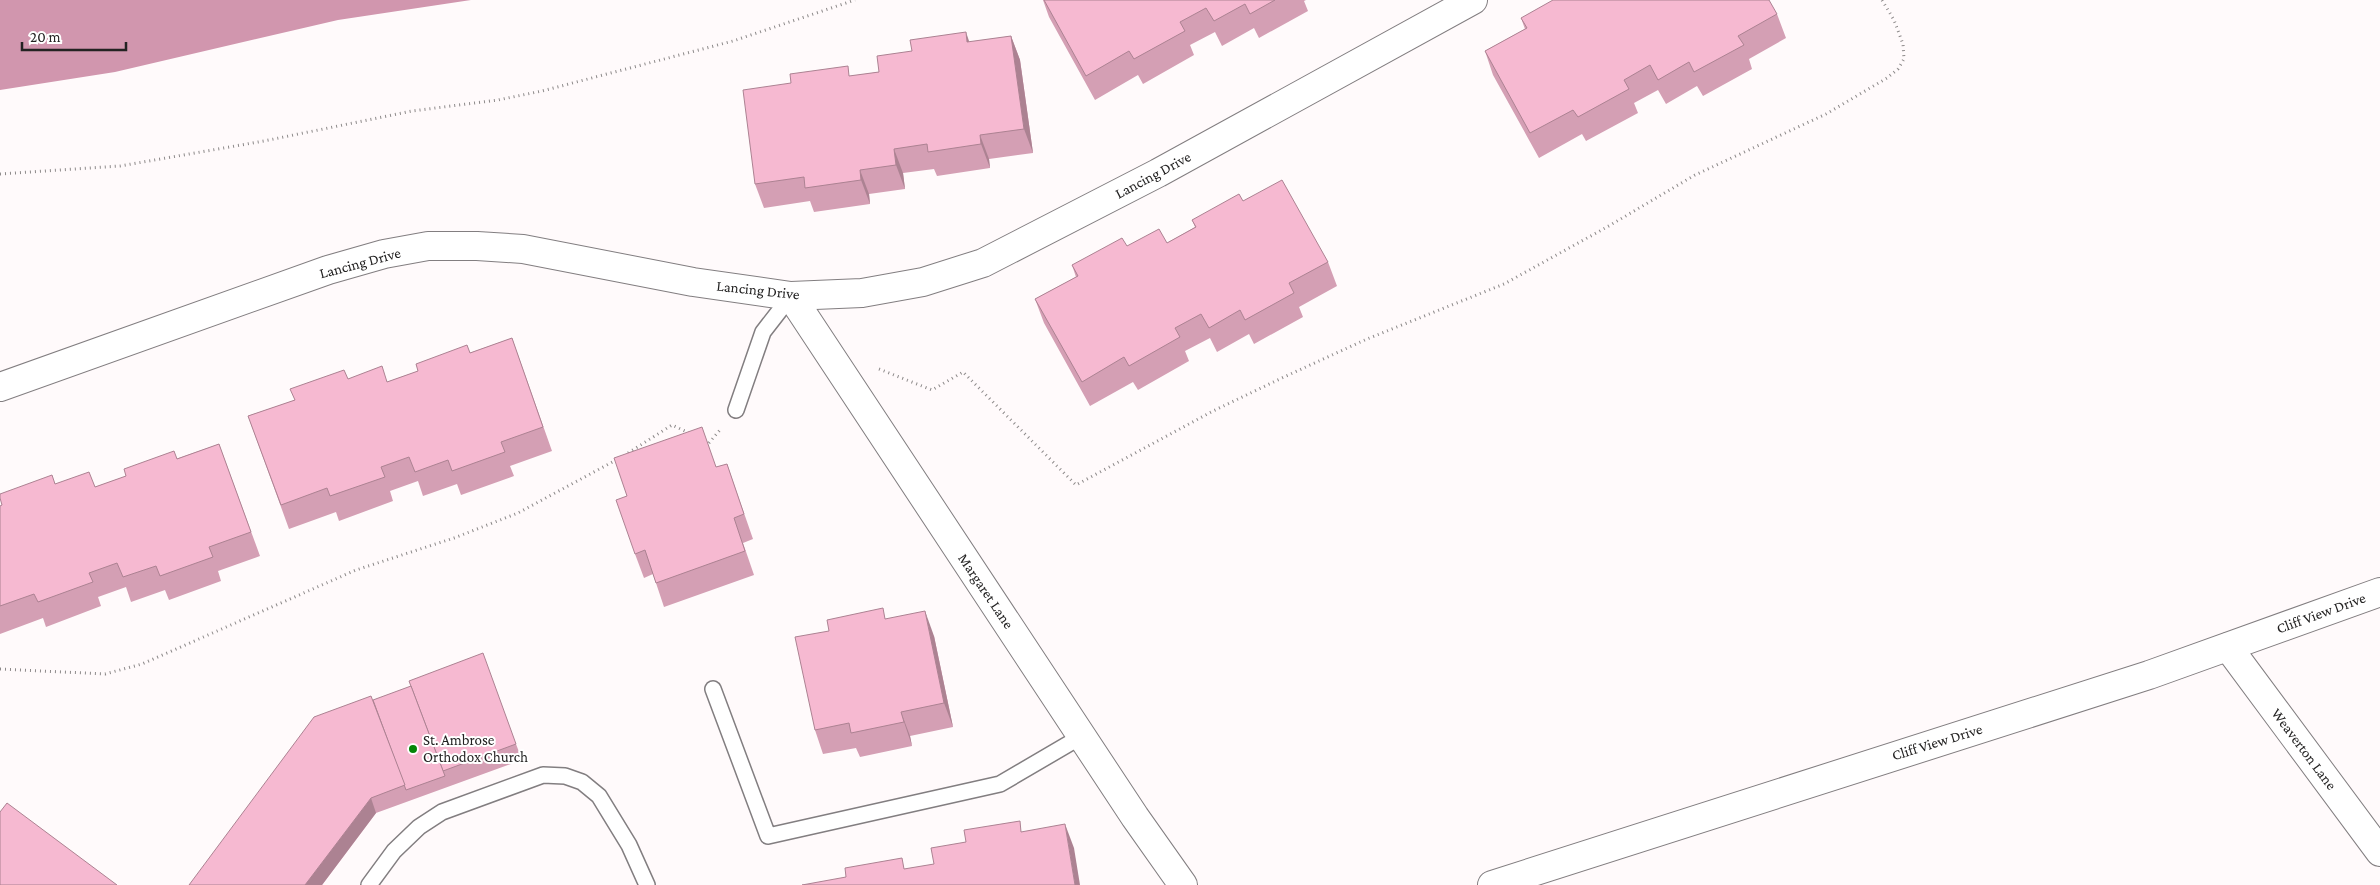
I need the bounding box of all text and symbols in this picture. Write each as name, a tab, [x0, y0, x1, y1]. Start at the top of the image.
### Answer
scale bar	[22, 20, 126, 52]
text: 20 m	[30, 29, 61, 45]
street label: Lancing Drive	[1112, 148, 1194, 203]
street label: Lancing Drive	[318, 244, 403, 282]
street label: Lancing Drive	[716, 278, 801, 303]
street label: Margaret Lane	[954, 550, 1017, 632]
street label: Cliff View Drive	[2274, 589, 2368, 637]
street label: Weaverton Lane	[2268, 705, 2340, 793]
street label: Cliff View Drive	[1890, 721, 1985, 763]
place label: St. Ambrose Orthodox Church	[423, 732, 528, 765]
marker: St. Ambrose Orthodox Church	[407, 743, 419, 755]

